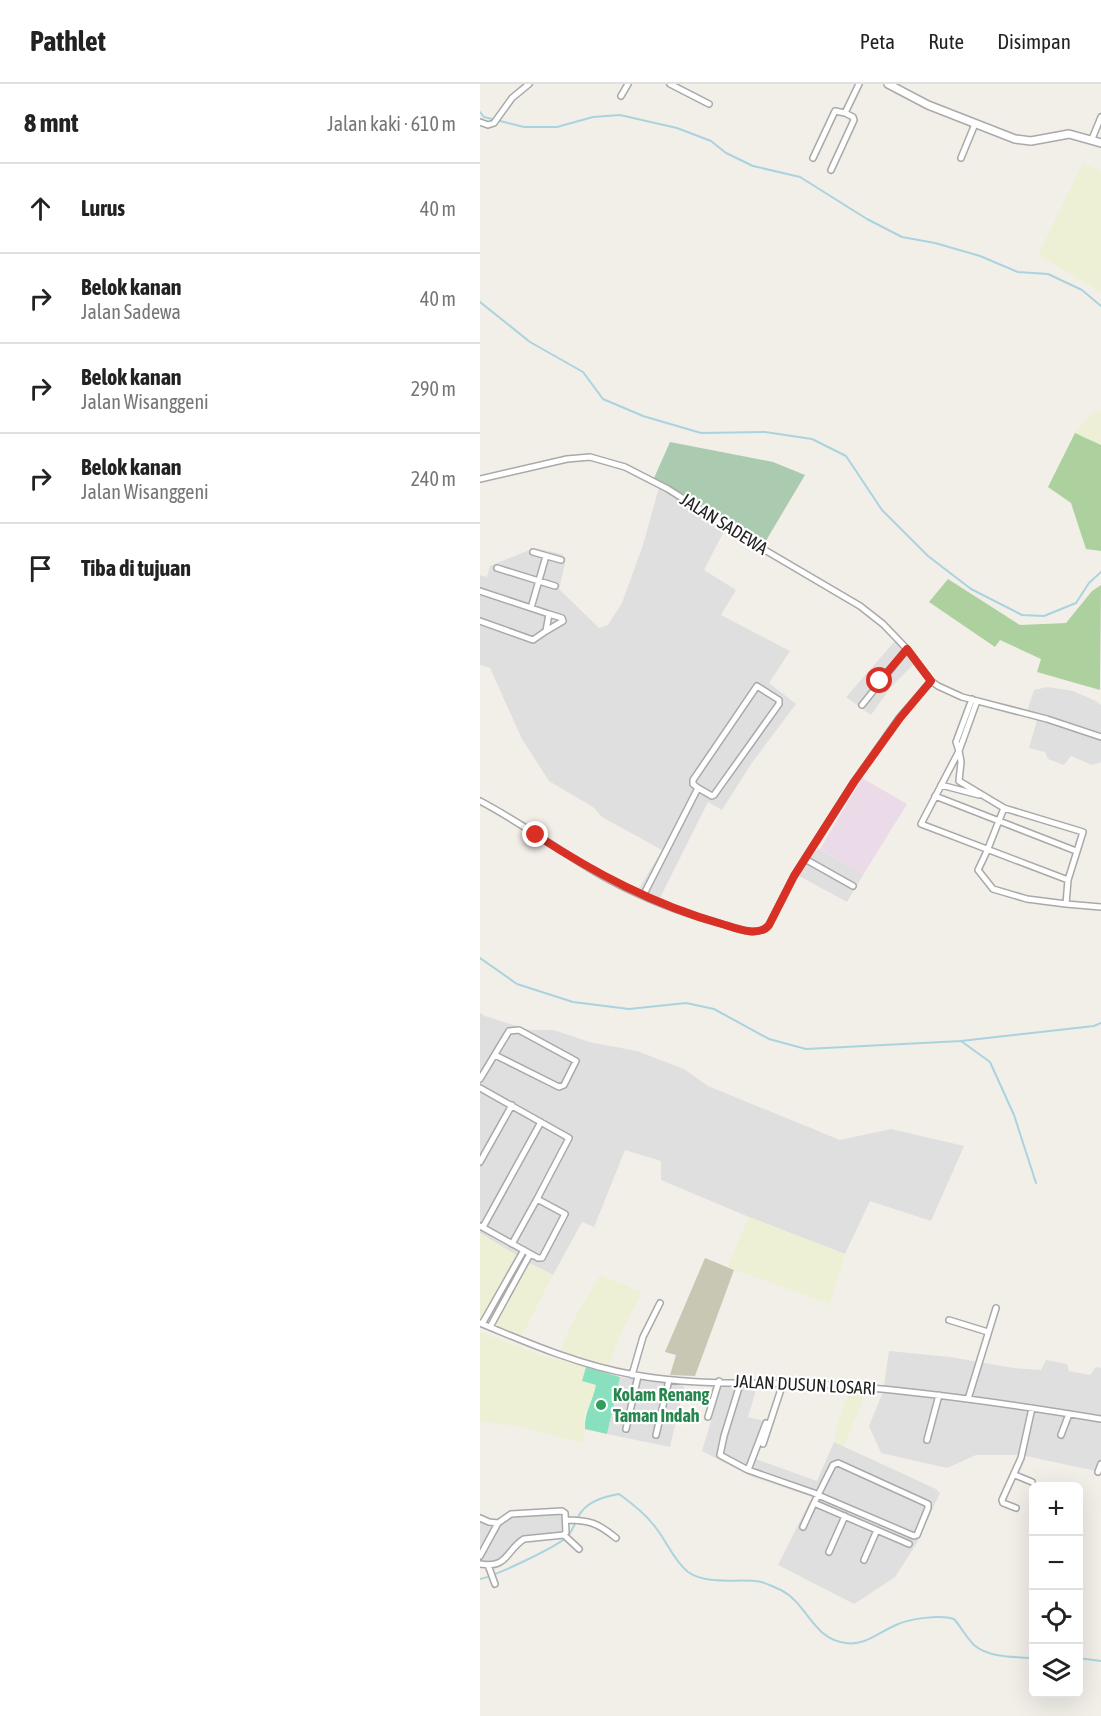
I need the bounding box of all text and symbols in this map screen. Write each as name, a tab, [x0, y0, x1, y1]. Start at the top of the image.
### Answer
text: Pathlet	[30, 25, 106, 57]
text: Peta	[860, 29, 895, 53]
text: Rute	[928, 29, 964, 53]
text: Disimpan	[997, 29, 1071, 53]
text: 8 mnt	[24, 108, 79, 138]
text: Jalan kaki · 610 m	[327, 112, 456, 135]
icon: ahead	[24, 192, 57, 225]
text: Lurus	[81, 195, 125, 221]
text: 40 m	[420, 197, 456, 220]
text: Belok kanan	[81, 274, 182, 300]
icon: right	[24, 282, 57, 315]
text: 40 m	[420, 287, 456, 310]
text: Jalan Sadewa	[81, 300, 181, 323]
text: Belok kanan	[81, 364, 182, 390]
icon: right	[24, 372, 57, 405]
text: 290 m	[411, 377, 456, 400]
text: Jalan Wisanggeni	[81, 390, 209, 413]
text: Belok kanan	[81, 454, 182, 480]
icon: right	[24, 462, 57, 495]
text: 240 m	[411, 467, 456, 490]
text: Jalan Wisanggeni	[81, 480, 209, 503]
street label: JALAN SADEWA	[677, 488, 772, 559]
icon: arrive	[24, 552, 57, 585]
text: Tiba di tujuan	[81, 555, 191, 581]
route start	[866, 667, 892, 693]
route end	[522, 821, 548, 847]
street label: JALAN DUSUN LOSARI	[733, 1370, 877, 1399]
place label: Kolam Renang Taman Indah	[613, 1384, 709, 1426]
marker: Kolam Renang Taman Indah	[594, 1398, 608, 1412]
map controls	[1029, 1482, 1083, 1698]
button: +	[1029, 1482, 1083, 1536]
button: −	[1029, 1536, 1083, 1590]
button: locate	[1029, 1590, 1083, 1644]
button: layers	[1029, 1644, 1083, 1698]

